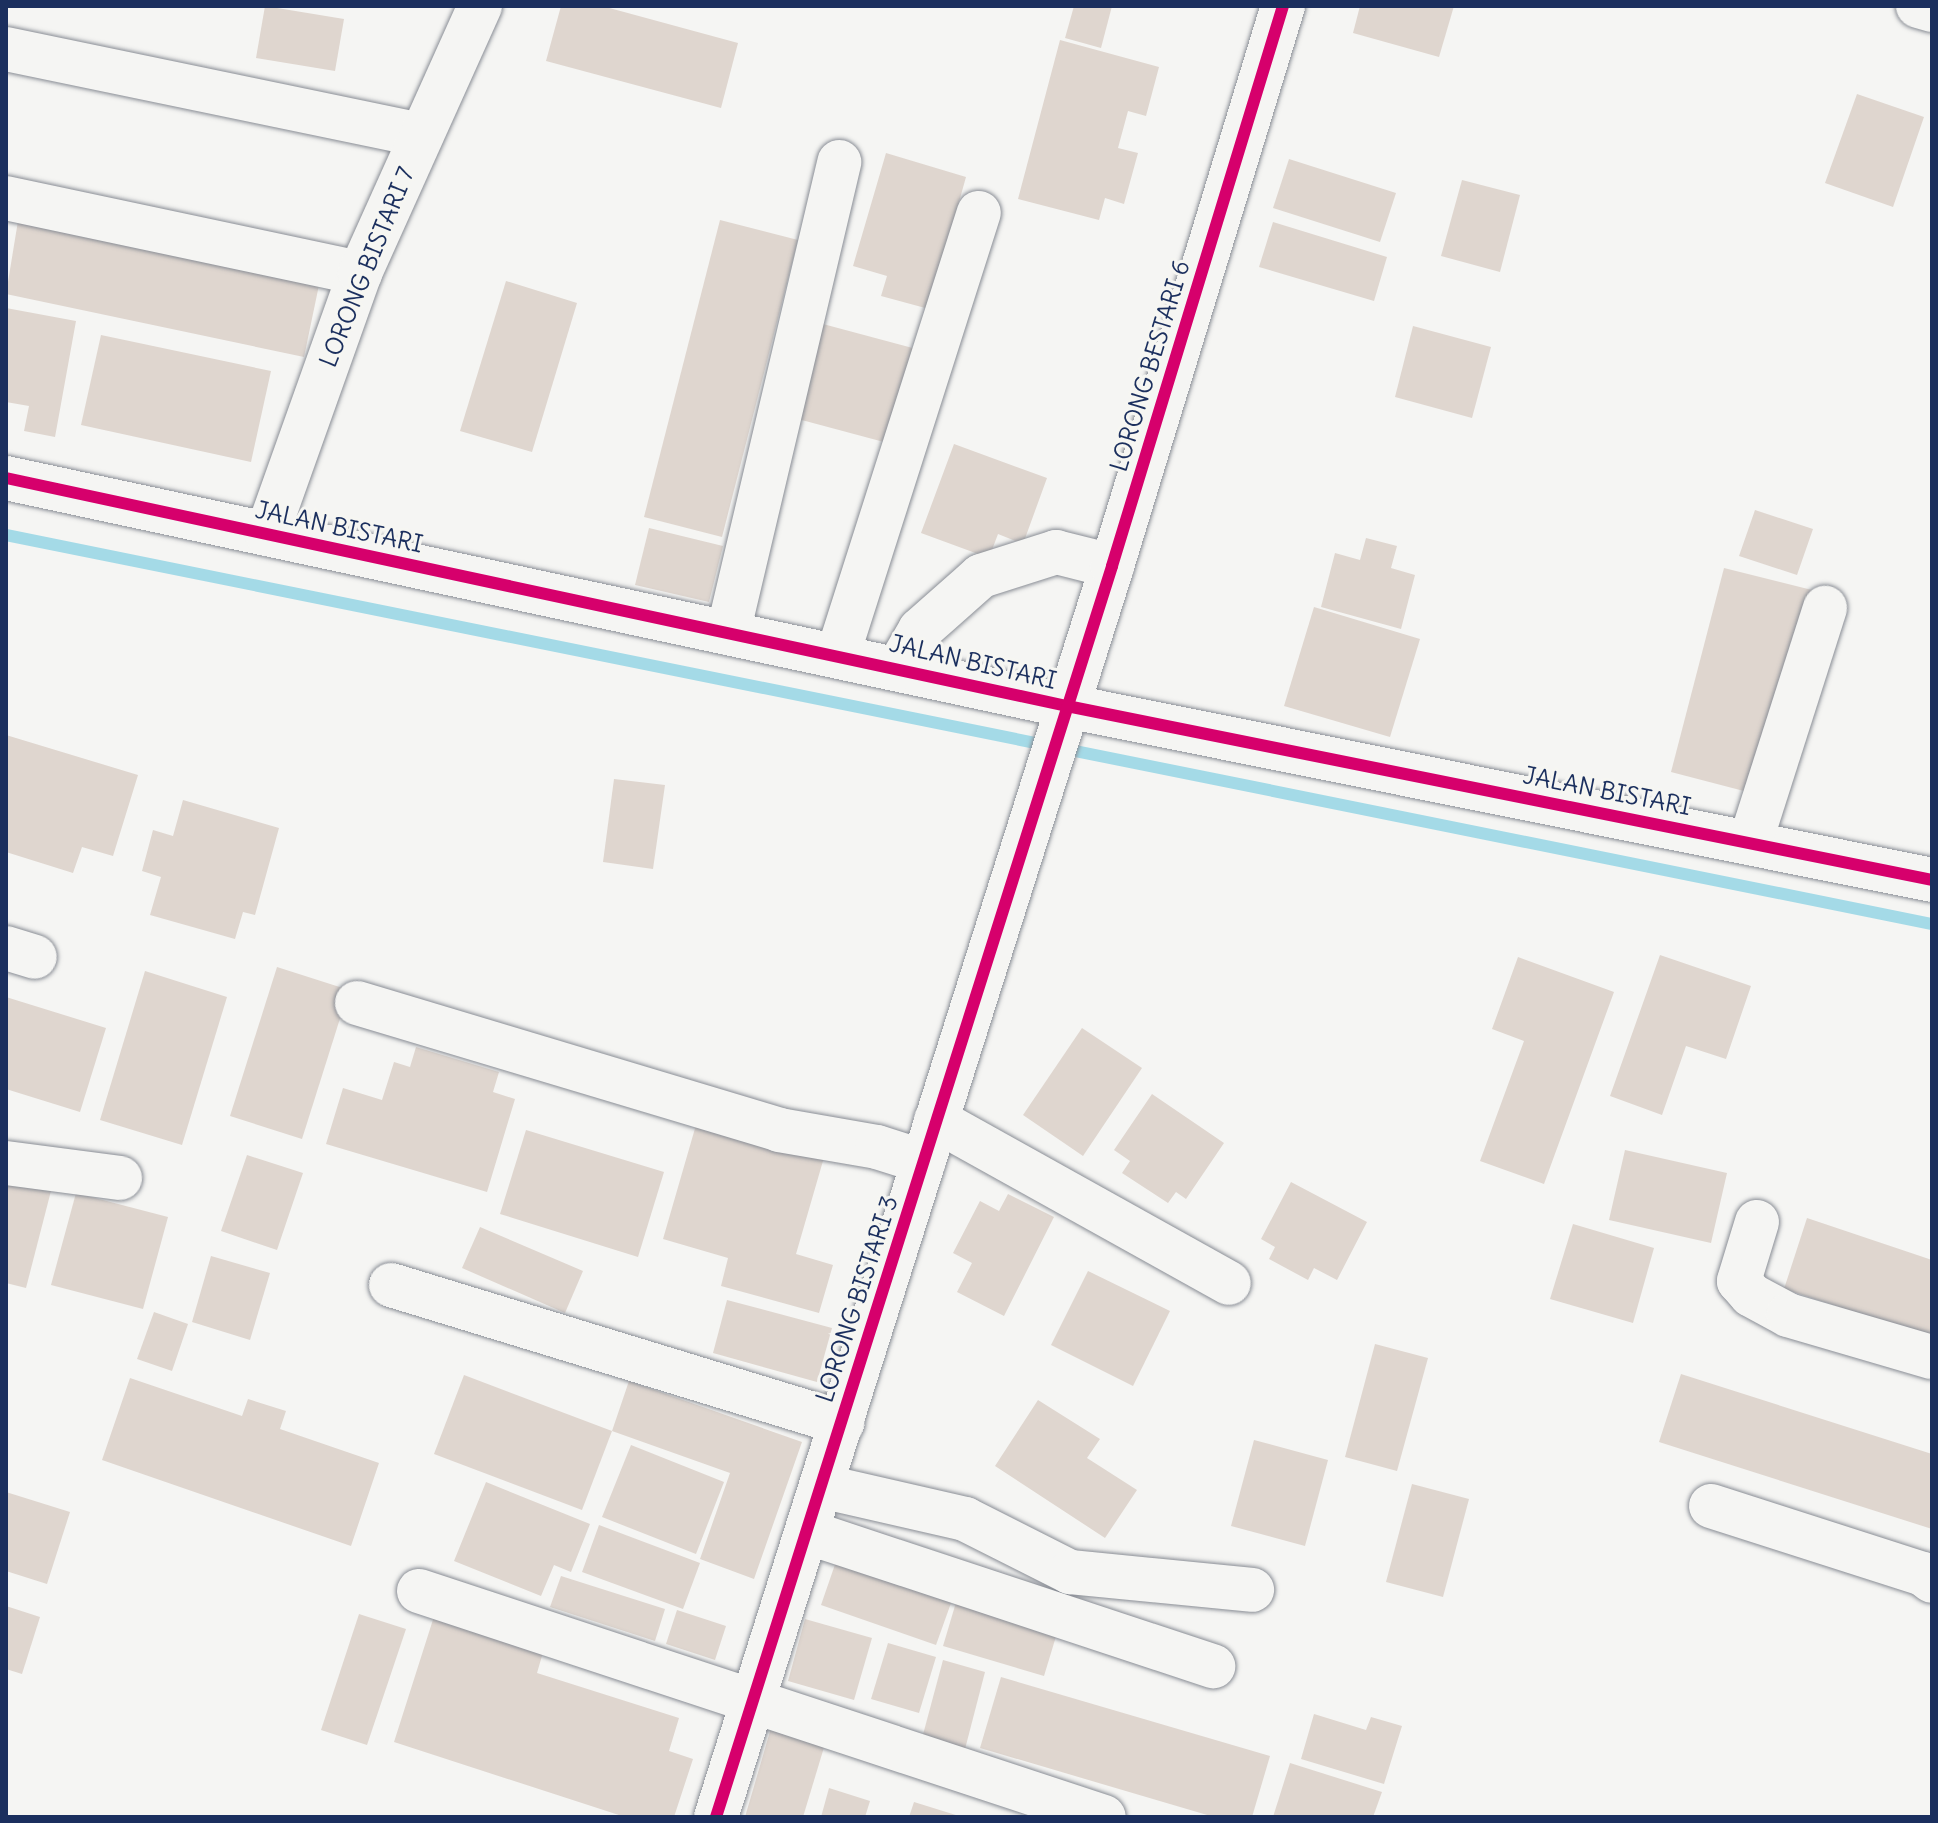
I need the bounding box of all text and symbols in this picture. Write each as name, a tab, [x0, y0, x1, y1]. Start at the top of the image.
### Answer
street label: LORONG BISTARI 7	[314, 163, 420, 371]
street label: LORONG BESTARI 6	[1104, 257, 1196, 475]
street label: JALAN BISTARI	[253, 495, 425, 559]
street label: JALAN BISTARI	[887, 629, 1059, 695]
street label: JALAN BISTARI	[1521, 761, 1693, 821]
street label: LORONG BISTARI 3	[810, 1192, 904, 1406]

